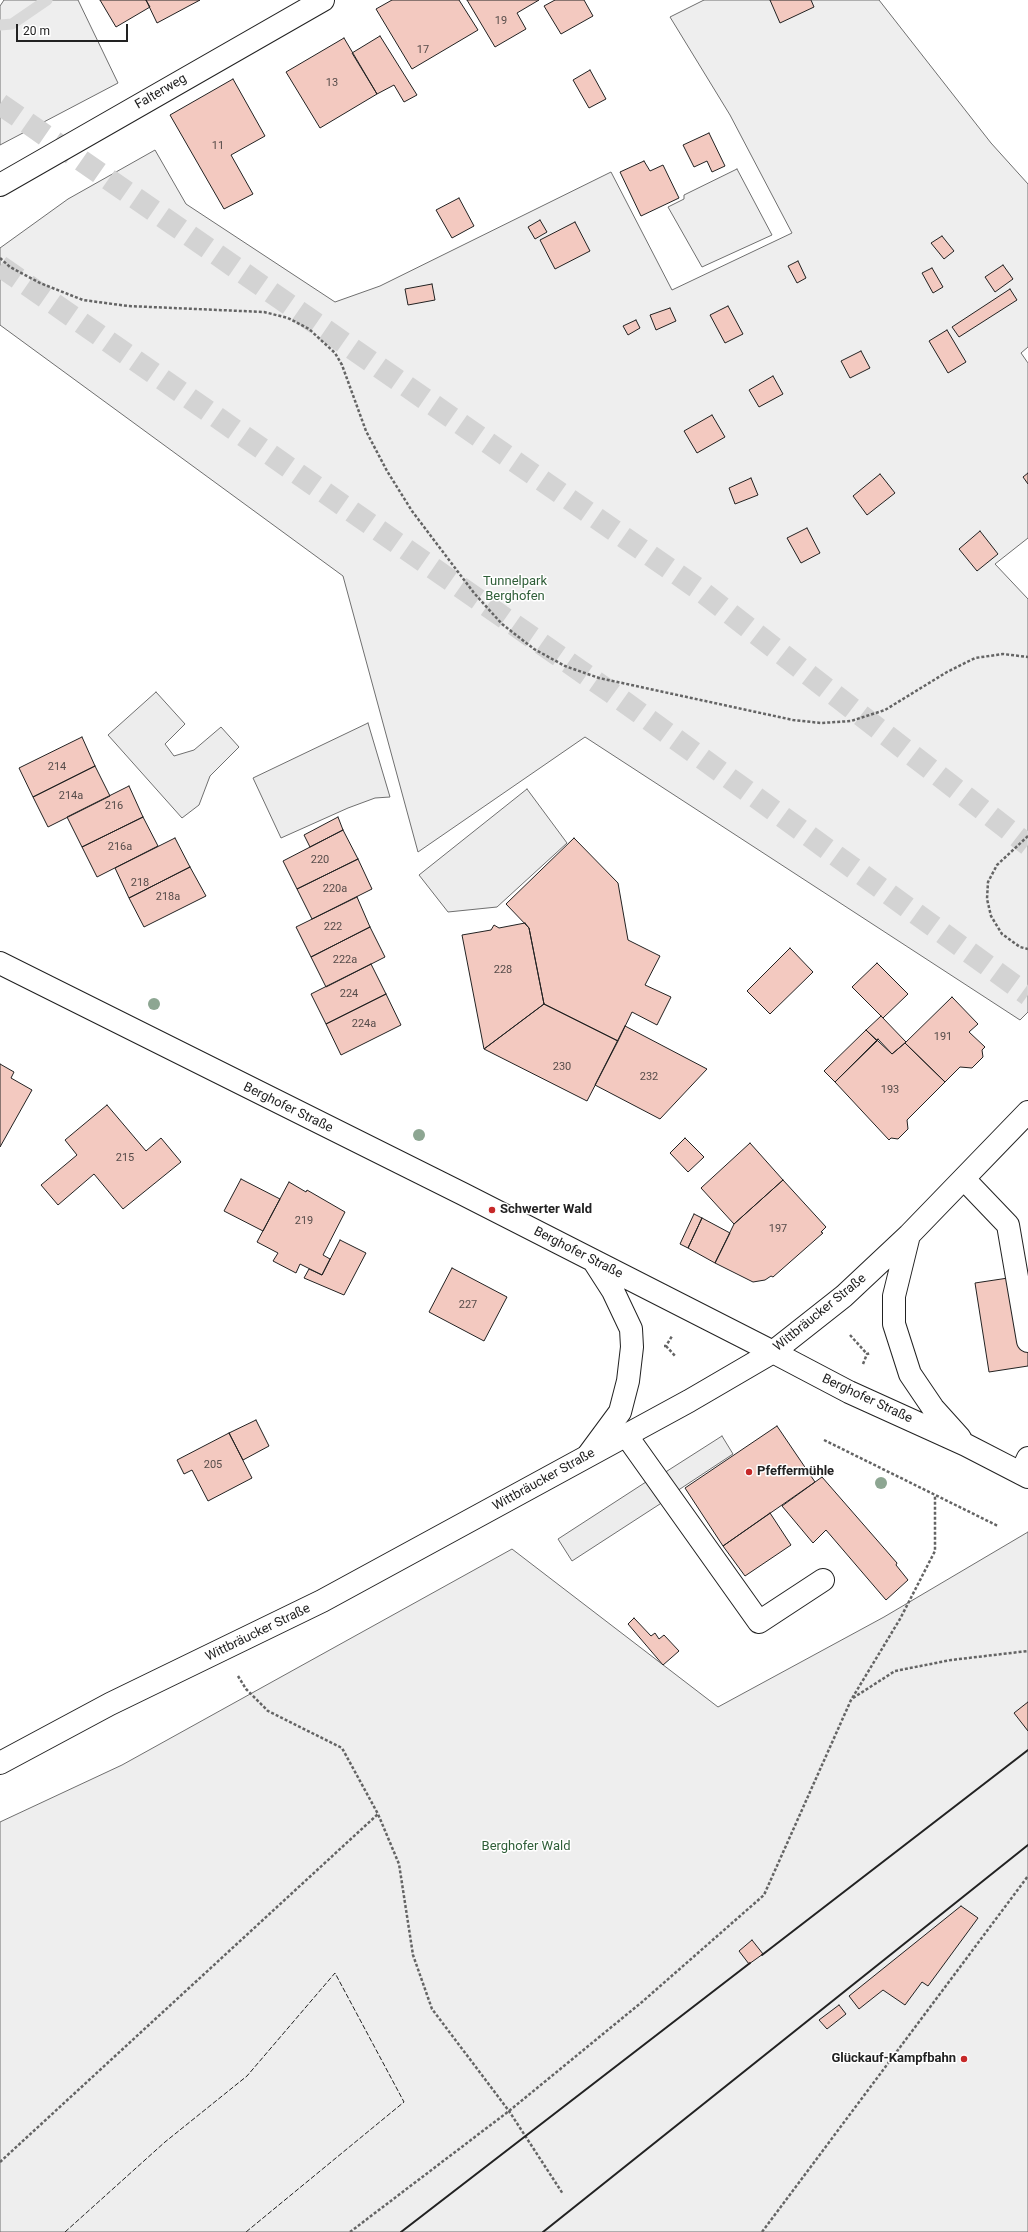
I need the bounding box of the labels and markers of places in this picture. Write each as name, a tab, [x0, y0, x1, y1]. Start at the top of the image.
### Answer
place label: Schwerter Wald	[500, 1202, 592, 1218]
marker: Schwerter Wald	[487, 1205, 497, 1215]
place label: Pfeffermühle	[757, 1464, 834, 1480]
marker: Pfeffermühle	[744, 1467, 754, 1477]
place label: Glückauf-Kampfbahn	[831, 2051, 956, 2067]
marker: Glückauf-Kampfbahn	[959, 2054, 969, 2064]

